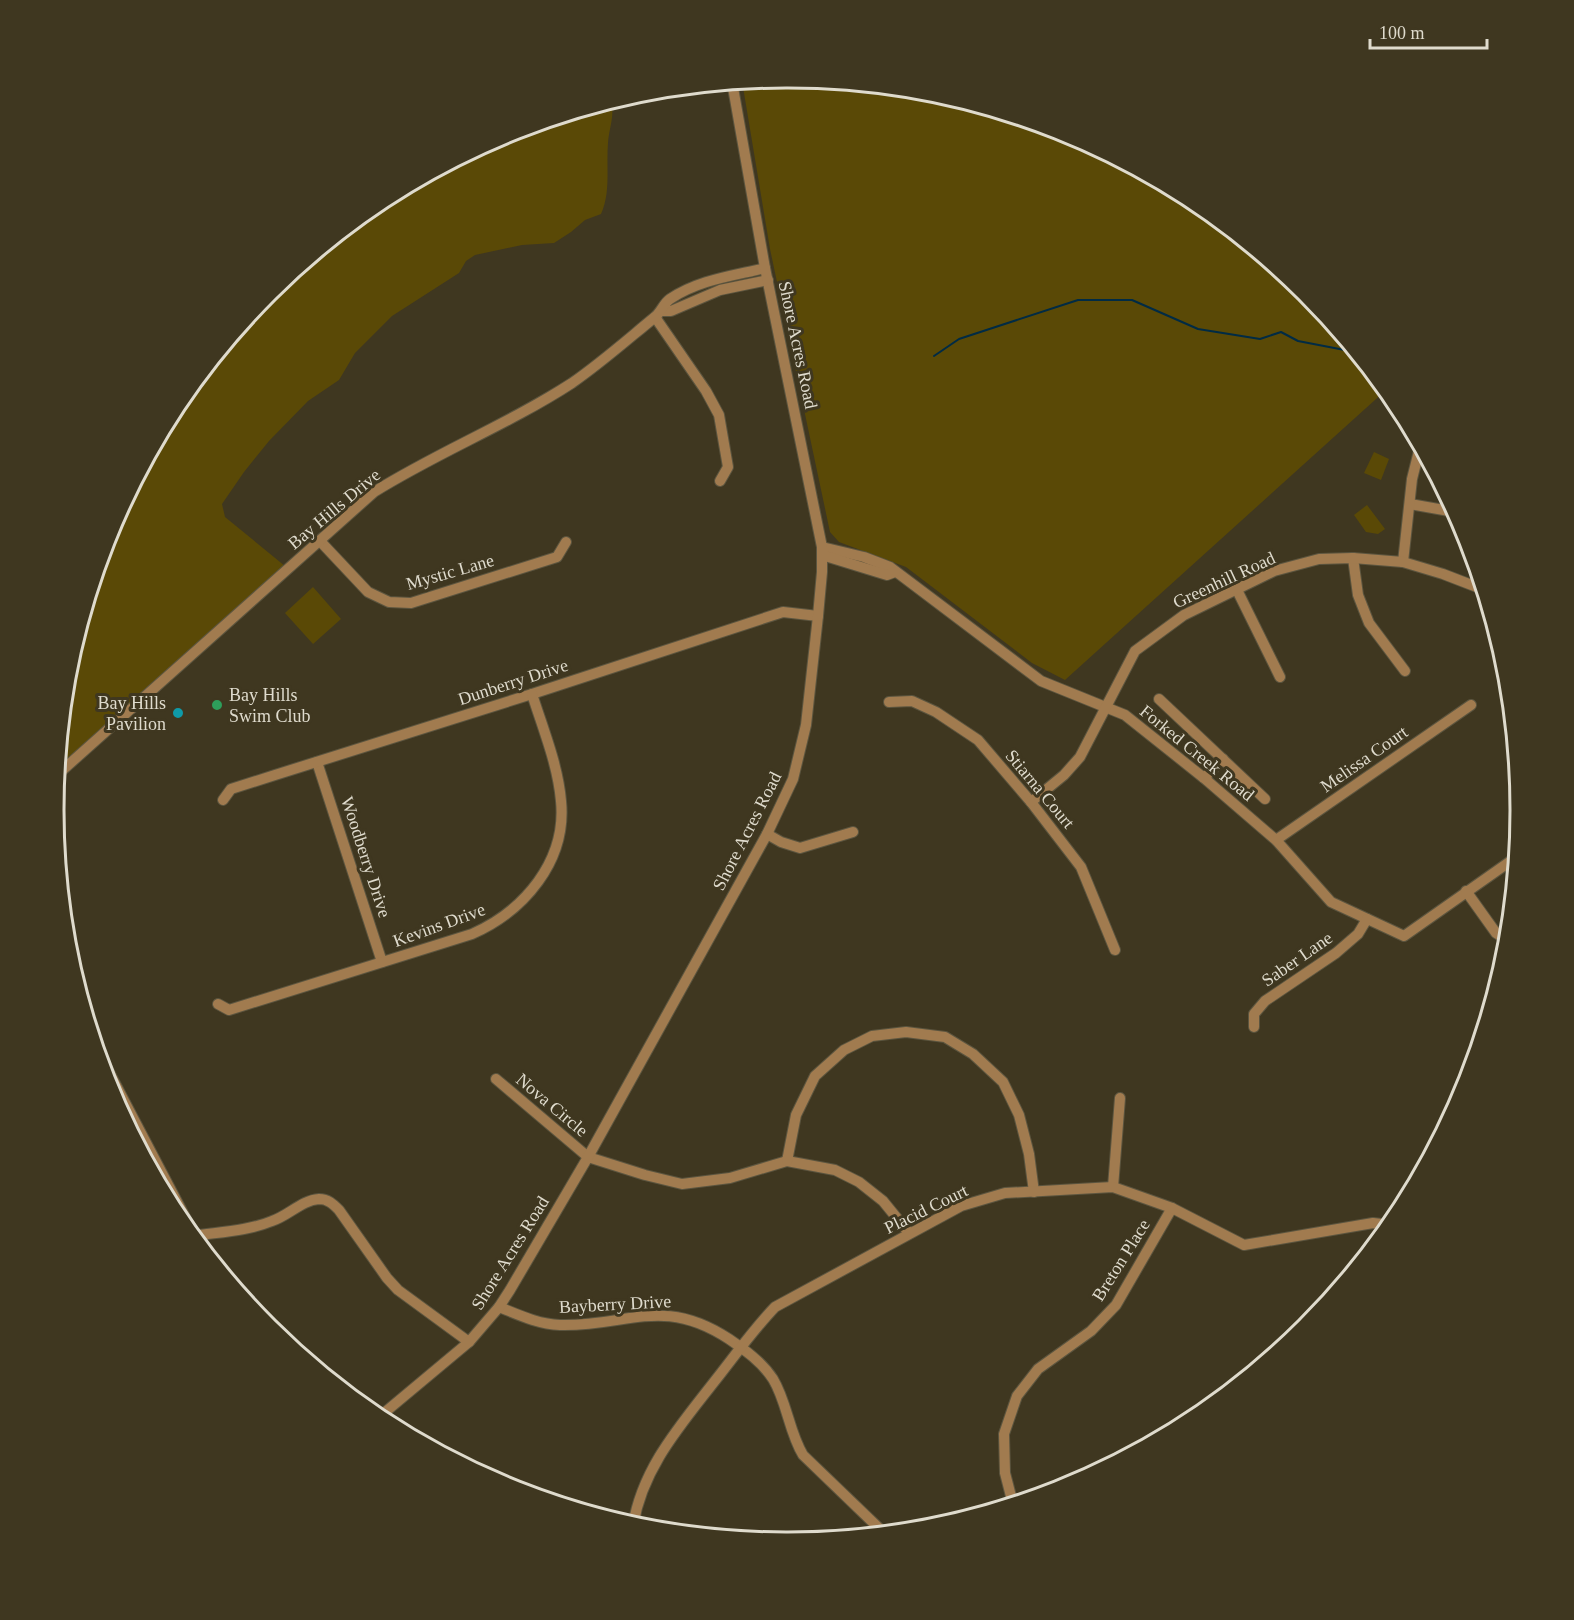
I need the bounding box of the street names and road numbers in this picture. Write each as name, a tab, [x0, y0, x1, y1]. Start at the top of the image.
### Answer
street label: Shore Acres Road	[775, 279, 821, 411]
street label: Bay Hills Drive	[284, 465, 384, 553]
street label: Greenhill Road	[1170, 548, 1278, 612]
street label: Mystic Lane	[404, 550, 496, 594]
street label: Dunberry Drive	[455, 655, 571, 709]
street label: Forked Creek Road	[1136, 701, 1258, 805]
street label: Melissa Court	[1317, 722, 1411, 796]
street label: Stiarna Court	[1001, 746, 1079, 832]
street label: Shore Acres Road	[709, 769, 785, 893]
street label: Woodberry Drive	[337, 794, 395, 920]
street label: Kevins Drive	[390, 899, 488, 951]
street label: Saber Lane	[1258, 927, 1336, 991]
street label: Nova Circle	[512, 1069, 592, 1141]
street label: Placid Court	[881, 1180, 971, 1238]
street label: Shore Acres Road	[467, 1193, 553, 1313]
street label: Breton Place	[1088, 1215, 1154, 1305]
street label: Bayberry Drive	[558, 1291, 672, 1317]

